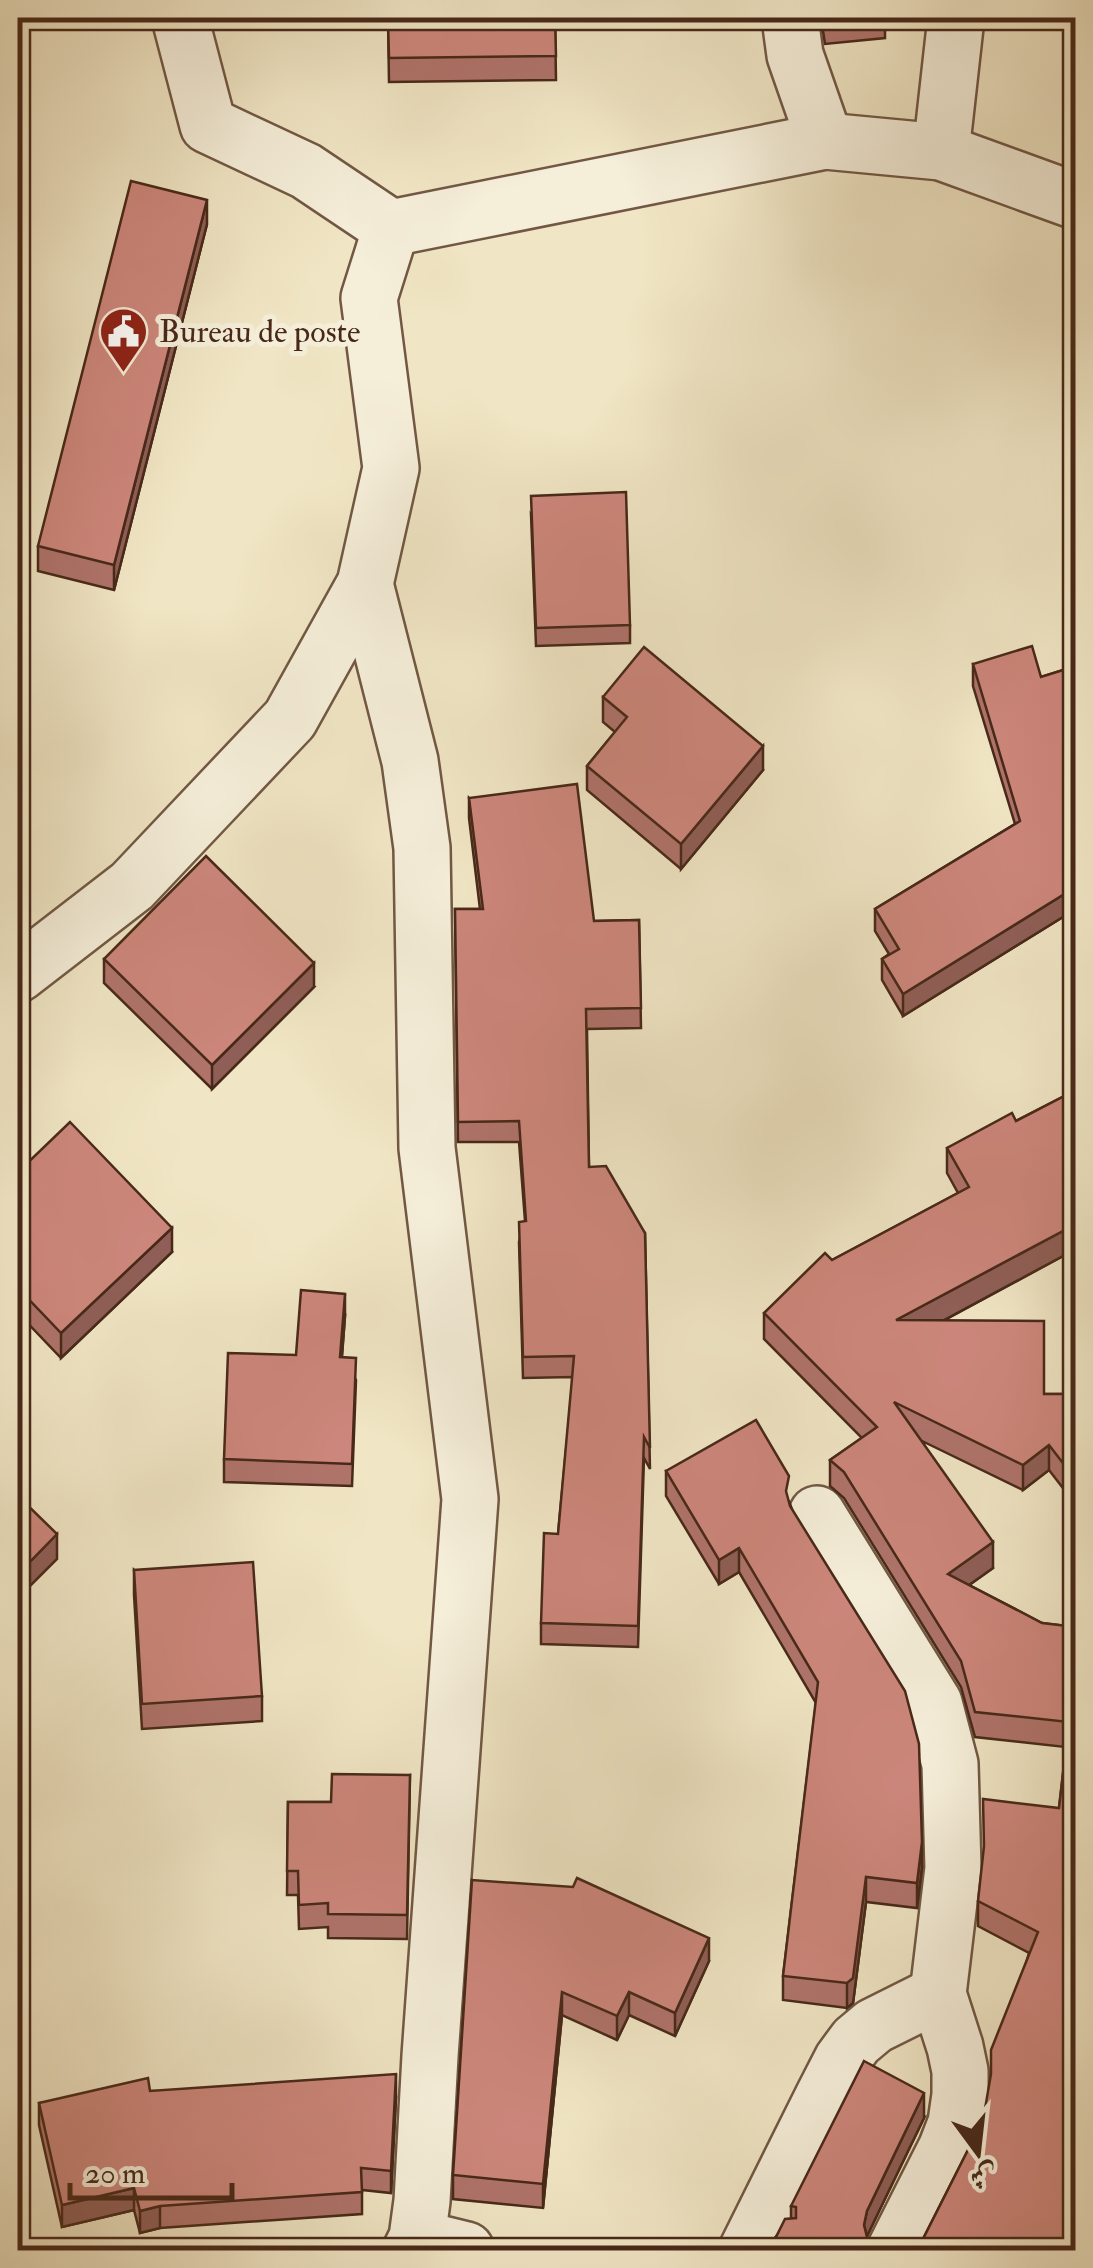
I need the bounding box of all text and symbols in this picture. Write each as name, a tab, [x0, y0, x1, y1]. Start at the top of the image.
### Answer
public building icon: Bureau de poste	[98, 306, 150, 374]
place label: Bureau de poste	[159, 312, 360, 352]
north arrow	[928, 2103, 1028, 2203]
scale bar	[70, 2138, 232, 2200]
text: 20 m	[85, 2155, 145, 2192]
text: ش	[966, 2155, 1002, 2196]

